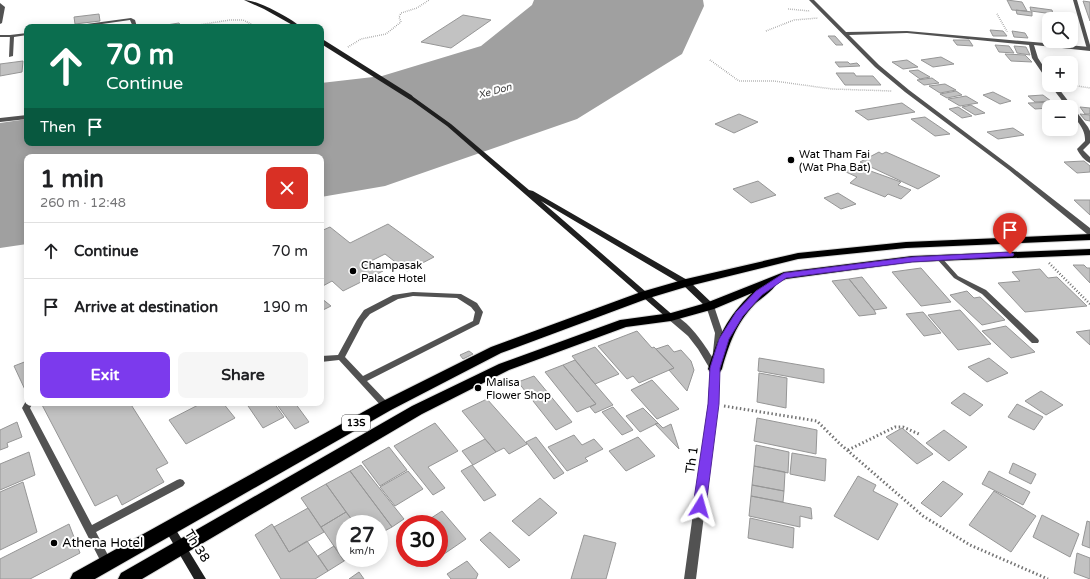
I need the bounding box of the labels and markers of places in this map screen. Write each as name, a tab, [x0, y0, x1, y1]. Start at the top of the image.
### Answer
place label: Wat Tham Fai (Wat Pha Bat)	[799, 148, 870, 174]
marker: Wat Tham Fai (Wat Pha Bat)	[786, 155, 796, 165]
pin	[993, 213, 1027, 254]
place label: Champasak Palace Hotel	[361, 259, 426, 285]
marker: Champasak Palace Hotel	[348, 266, 358, 276]
place label: Malisa Flower Shop	[486, 376, 551, 402]
marker: Malisa Flower Shop	[473, 383, 483, 393]
place label: Athena Hotel	[62, 535, 143, 551]
marker: Athena Hotel	[49, 538, 59, 548]

